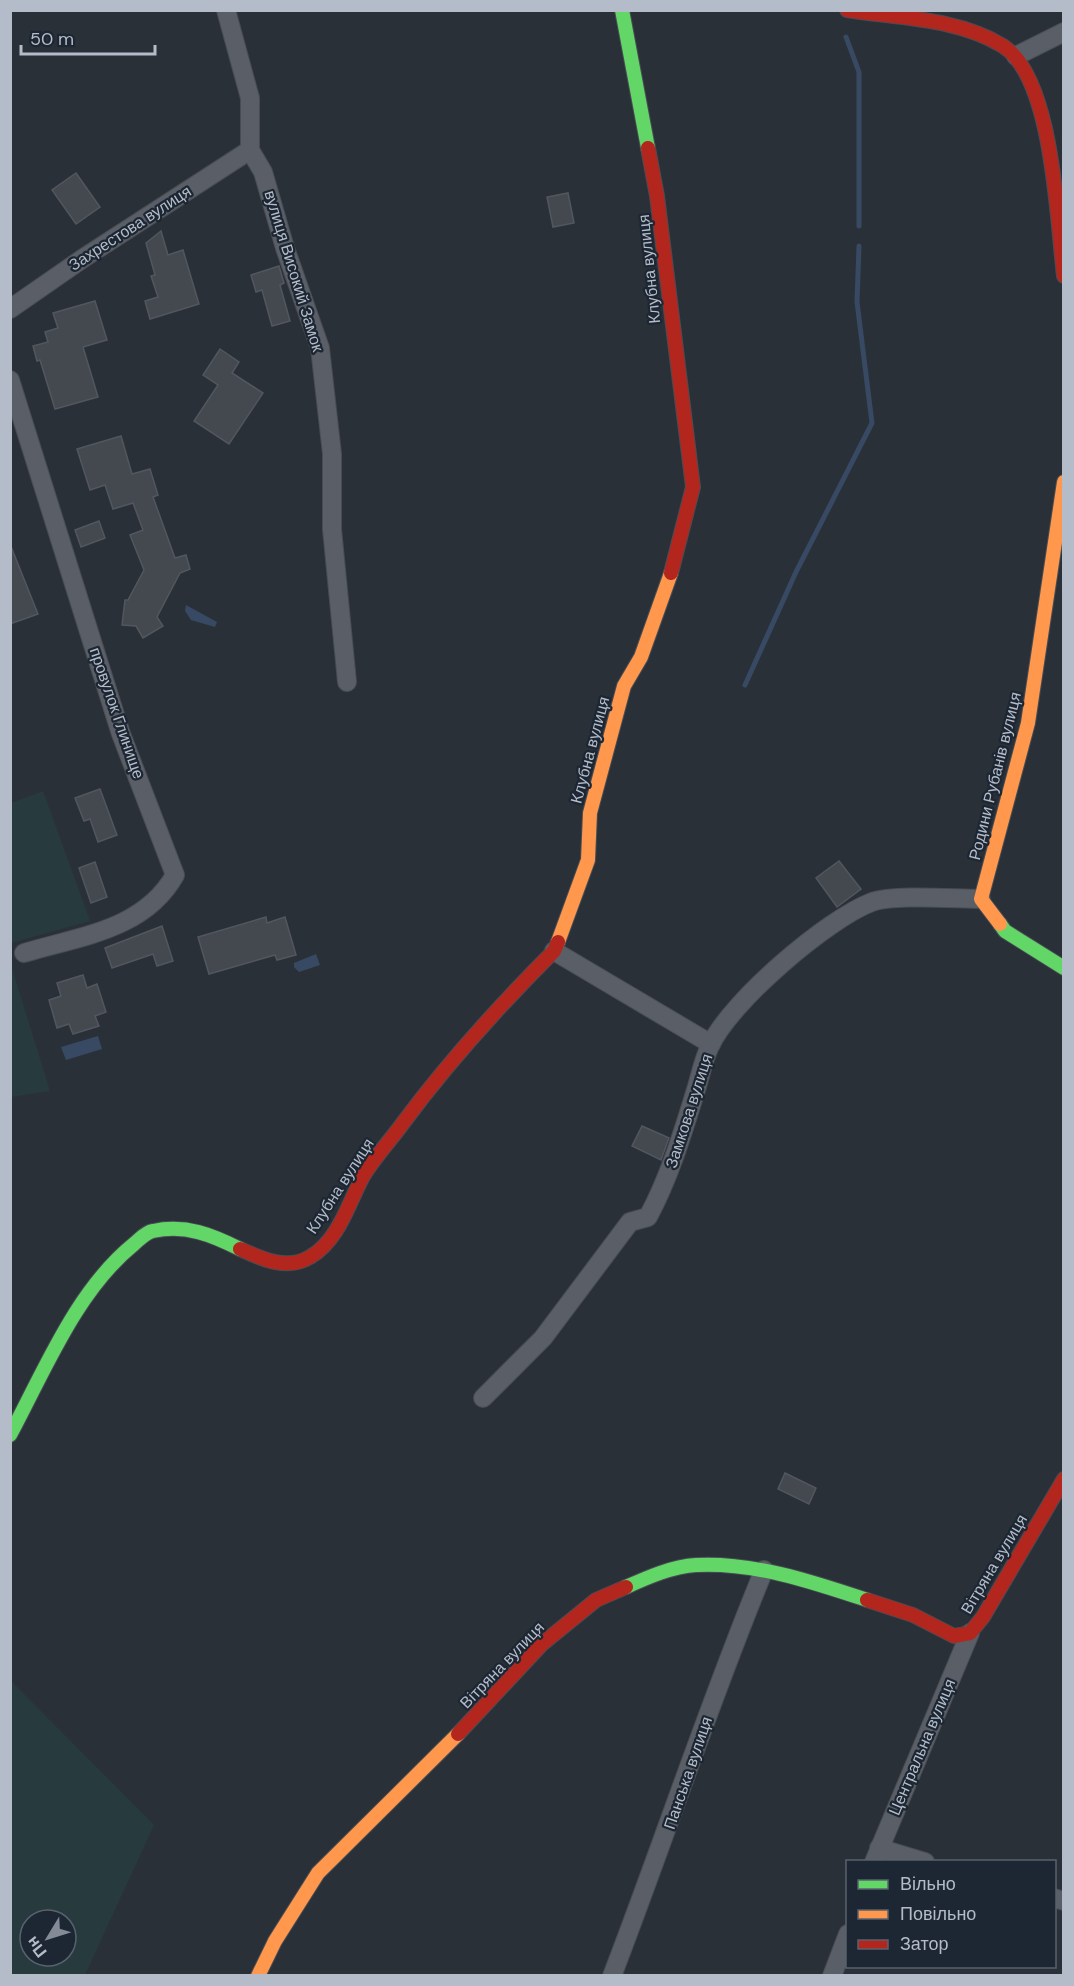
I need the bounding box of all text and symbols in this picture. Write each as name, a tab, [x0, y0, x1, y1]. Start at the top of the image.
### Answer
scale bar	[21, 18, 154, 56]
text: 50 m	[30, 27, 74, 51]
street label: Захрестова вулиця	[65, 181, 195, 275]
street label: вулиця Високий Замок	[259, 188, 329, 355]
street label: Клубна вулиця	[633, 213, 665, 325]
street label: провулок Глинище	[85, 645, 149, 782]
street label: Родини Рубанів вулиця	[964, 690, 1026, 862]
street label: Клубна вулиця	[566, 694, 614, 806]
street label: Замкова вулиця	[661, 1051, 717, 1171]
street label: Клубна вулиця	[301, 1134, 379, 1238]
street label: Вітряна вулиця	[956, 1510, 1032, 1618]
street label: Вітряна вулиця	[455, 1617, 549, 1713]
street label: Центральна вулиця	[884, 1676, 960, 1818]
street label: Панська вулиця	[659, 1714, 717, 1832]
legend	[846, 1860, 1056, 1968]
text: Вільно	[900, 1872, 956, 1896]
text: Повільно	[900, 1902, 976, 1926]
north arrow	[18, 1908, 78, 1968]
text: Пн	[22, 1932, 51, 1962]
text: Затор	[900, 1932, 949, 1956]

